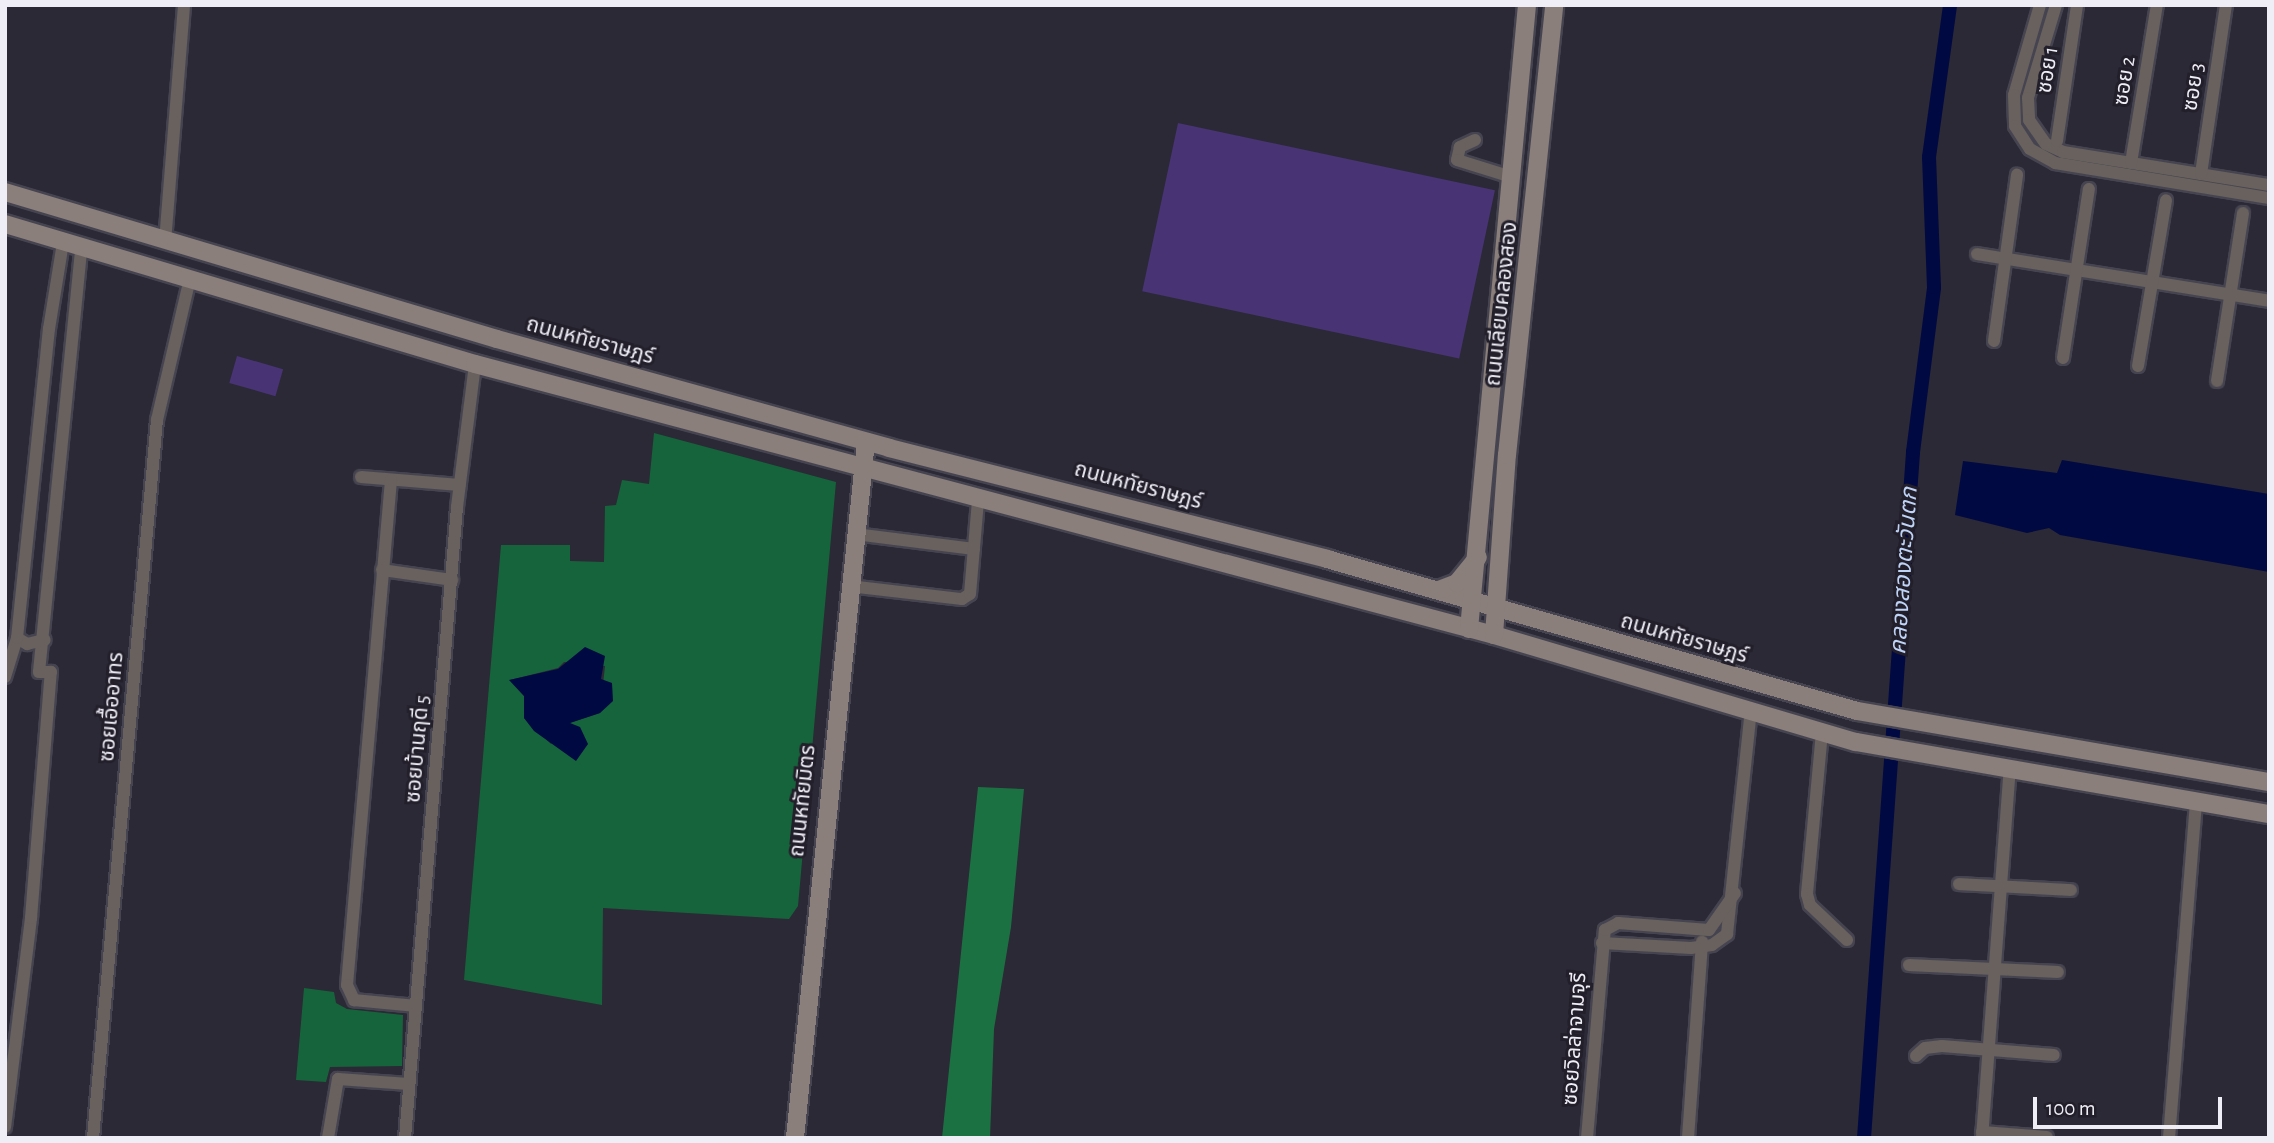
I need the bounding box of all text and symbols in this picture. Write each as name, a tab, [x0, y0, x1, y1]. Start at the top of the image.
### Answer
street label: ซอย 1	[2032, 45, 2064, 95]
street label: ซอย 2	[2109, 55, 2141, 107]
street label: ซอย 3	[2178, 61, 2210, 113]
street label: ถนนเลียบคลองสอง	[1481, 221, 1523, 387]
street label: ถนนหทัยราษฎร์	[523, 312, 657, 370]
street label: ถนนหทัยราษฎร์	[1071, 457, 1205, 515]
water label: คลองสองตะวันตก	[1885, 486, 1925, 656]
street label: ถนนหทัยราษฎร์	[1618, 609, 1750, 669]
street label: ซอยเอื้ออาทร	[95, 651, 129, 763]
street label: ซอยบ้านฤดี 5	[401, 694, 435, 804]
street label: ถนนหทัยมิตร	[785, 744, 821, 858]
street label: ซอยวิลล่าจามจุรี	[1558, 972, 1592, 1106]
scale bar	[2036, 1084, 2225, 1128]
text: 100 m	[2046, 1098, 2096, 1119]

